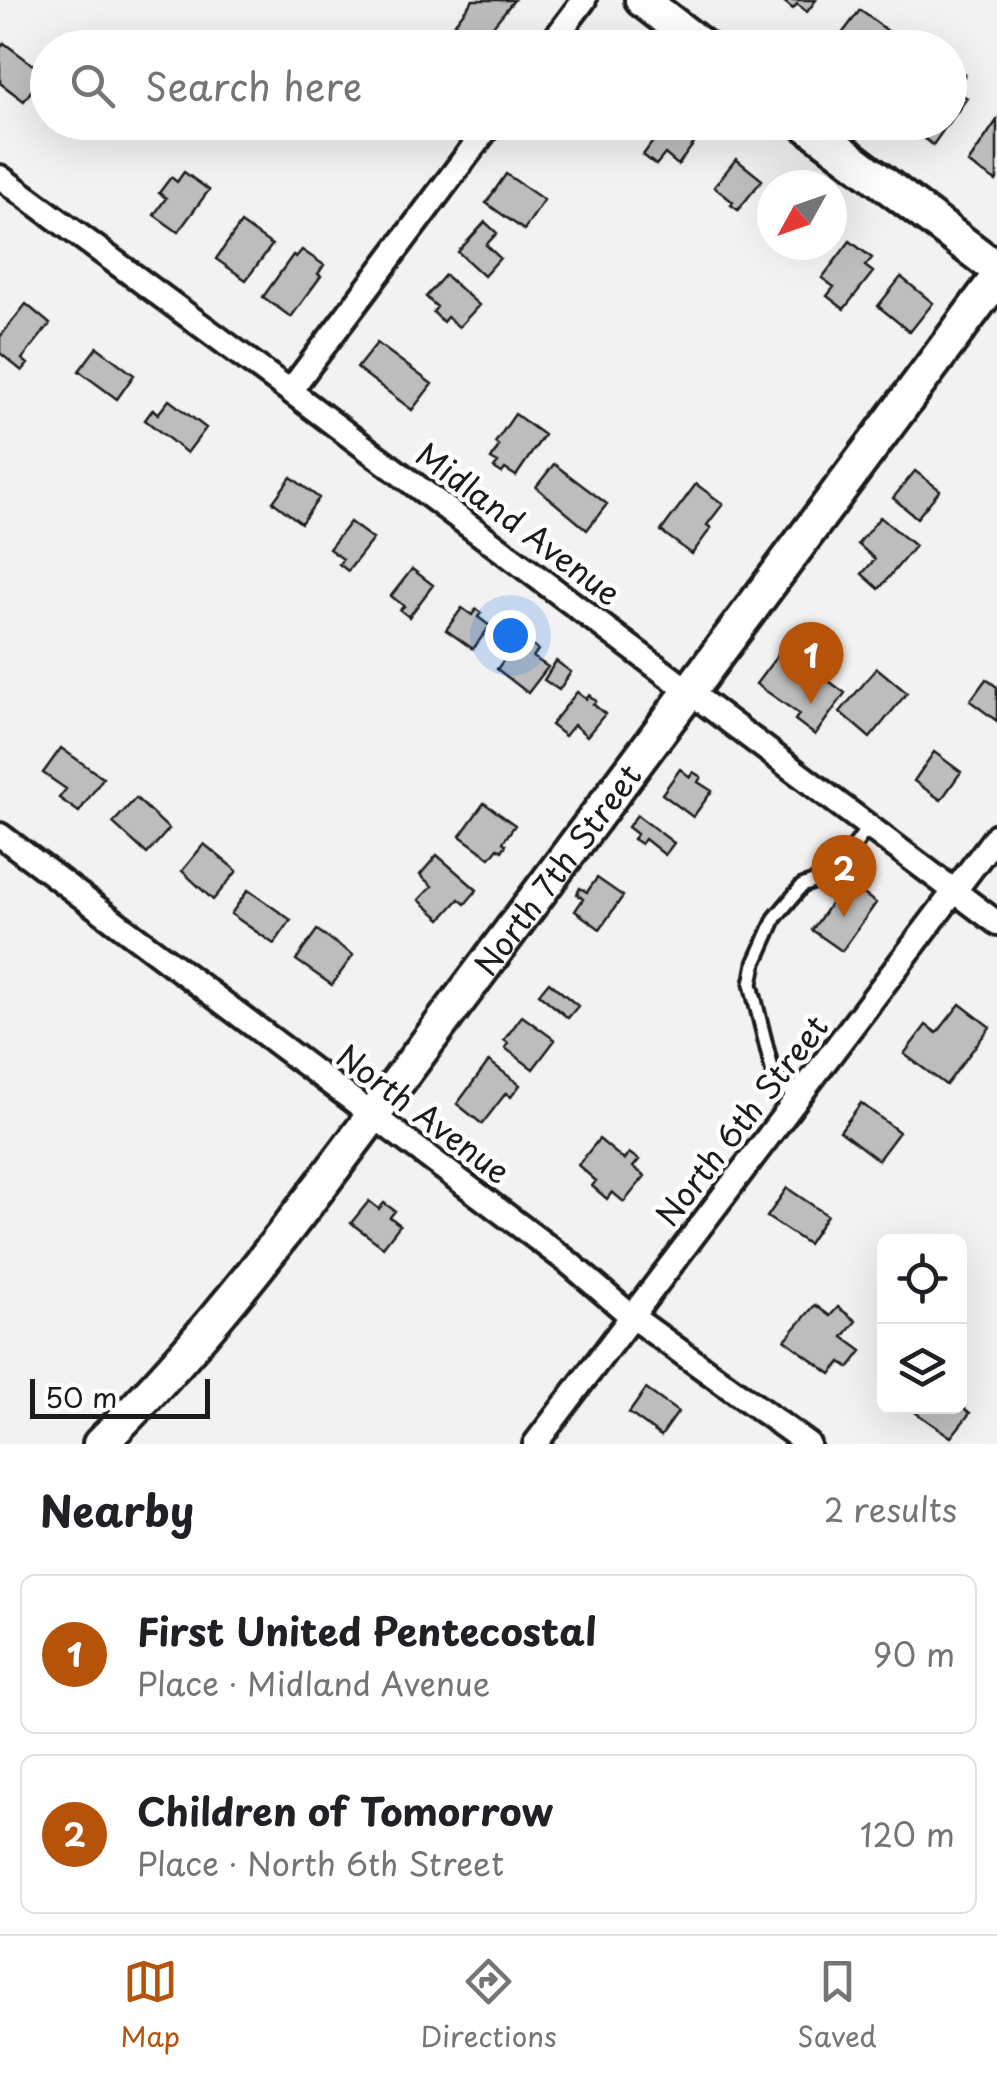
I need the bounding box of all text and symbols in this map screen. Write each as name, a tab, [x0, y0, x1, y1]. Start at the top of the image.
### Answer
search box	[30, 30, 967, 140]
text: Search here	[145, 57, 362, 114]
icon: search	[65, 58, 120, 113]
north arrow	[757, 170, 847, 260]
street label: Midland Avenue	[407, 430, 631, 616]
your location	[485, 610, 536, 661]
pin: 1	[778, 622, 844, 704]
street label: North 7th Street	[462, 753, 652, 985]
pin: 2	[812, 834, 876, 917]
street label: North 6th Street	[643, 1004, 839, 1236]
street label: North Avenue	[327, 1032, 521, 1194]
map controls	[877, 1234, 967, 1414]
button: locate	[877, 1234, 967, 1324]
button: layers	[877, 1324, 967, 1414]
scale bar	[30, 1374, 210, 1418]
text: 50 m	[45, 1375, 118, 1418]
text: Nearby	[40, 1478, 194, 1541]
text: 2 results	[824, 1485, 957, 1533]
text: First United Pentecostal	[137, 1602, 597, 1659]
text: 1	[67, 1630, 82, 1678]
text: 90 m	[873, 1630, 955, 1678]
text: Place · Midland Avenue	[137, 1659, 490, 1707]
text: Children of Tomorrow	[137, 1782, 553, 1839]
text: 2	[63, 1810, 86, 1858]
text: 120 m	[860, 1810, 955, 1858]
text: Place · North 6th Street	[137, 1839, 504, 1887]
tab: Map	[120, 1954, 180, 2057]
tab: Directions	[421, 1954, 557, 2057]
tab: Saved	[797, 1954, 877, 2057]

